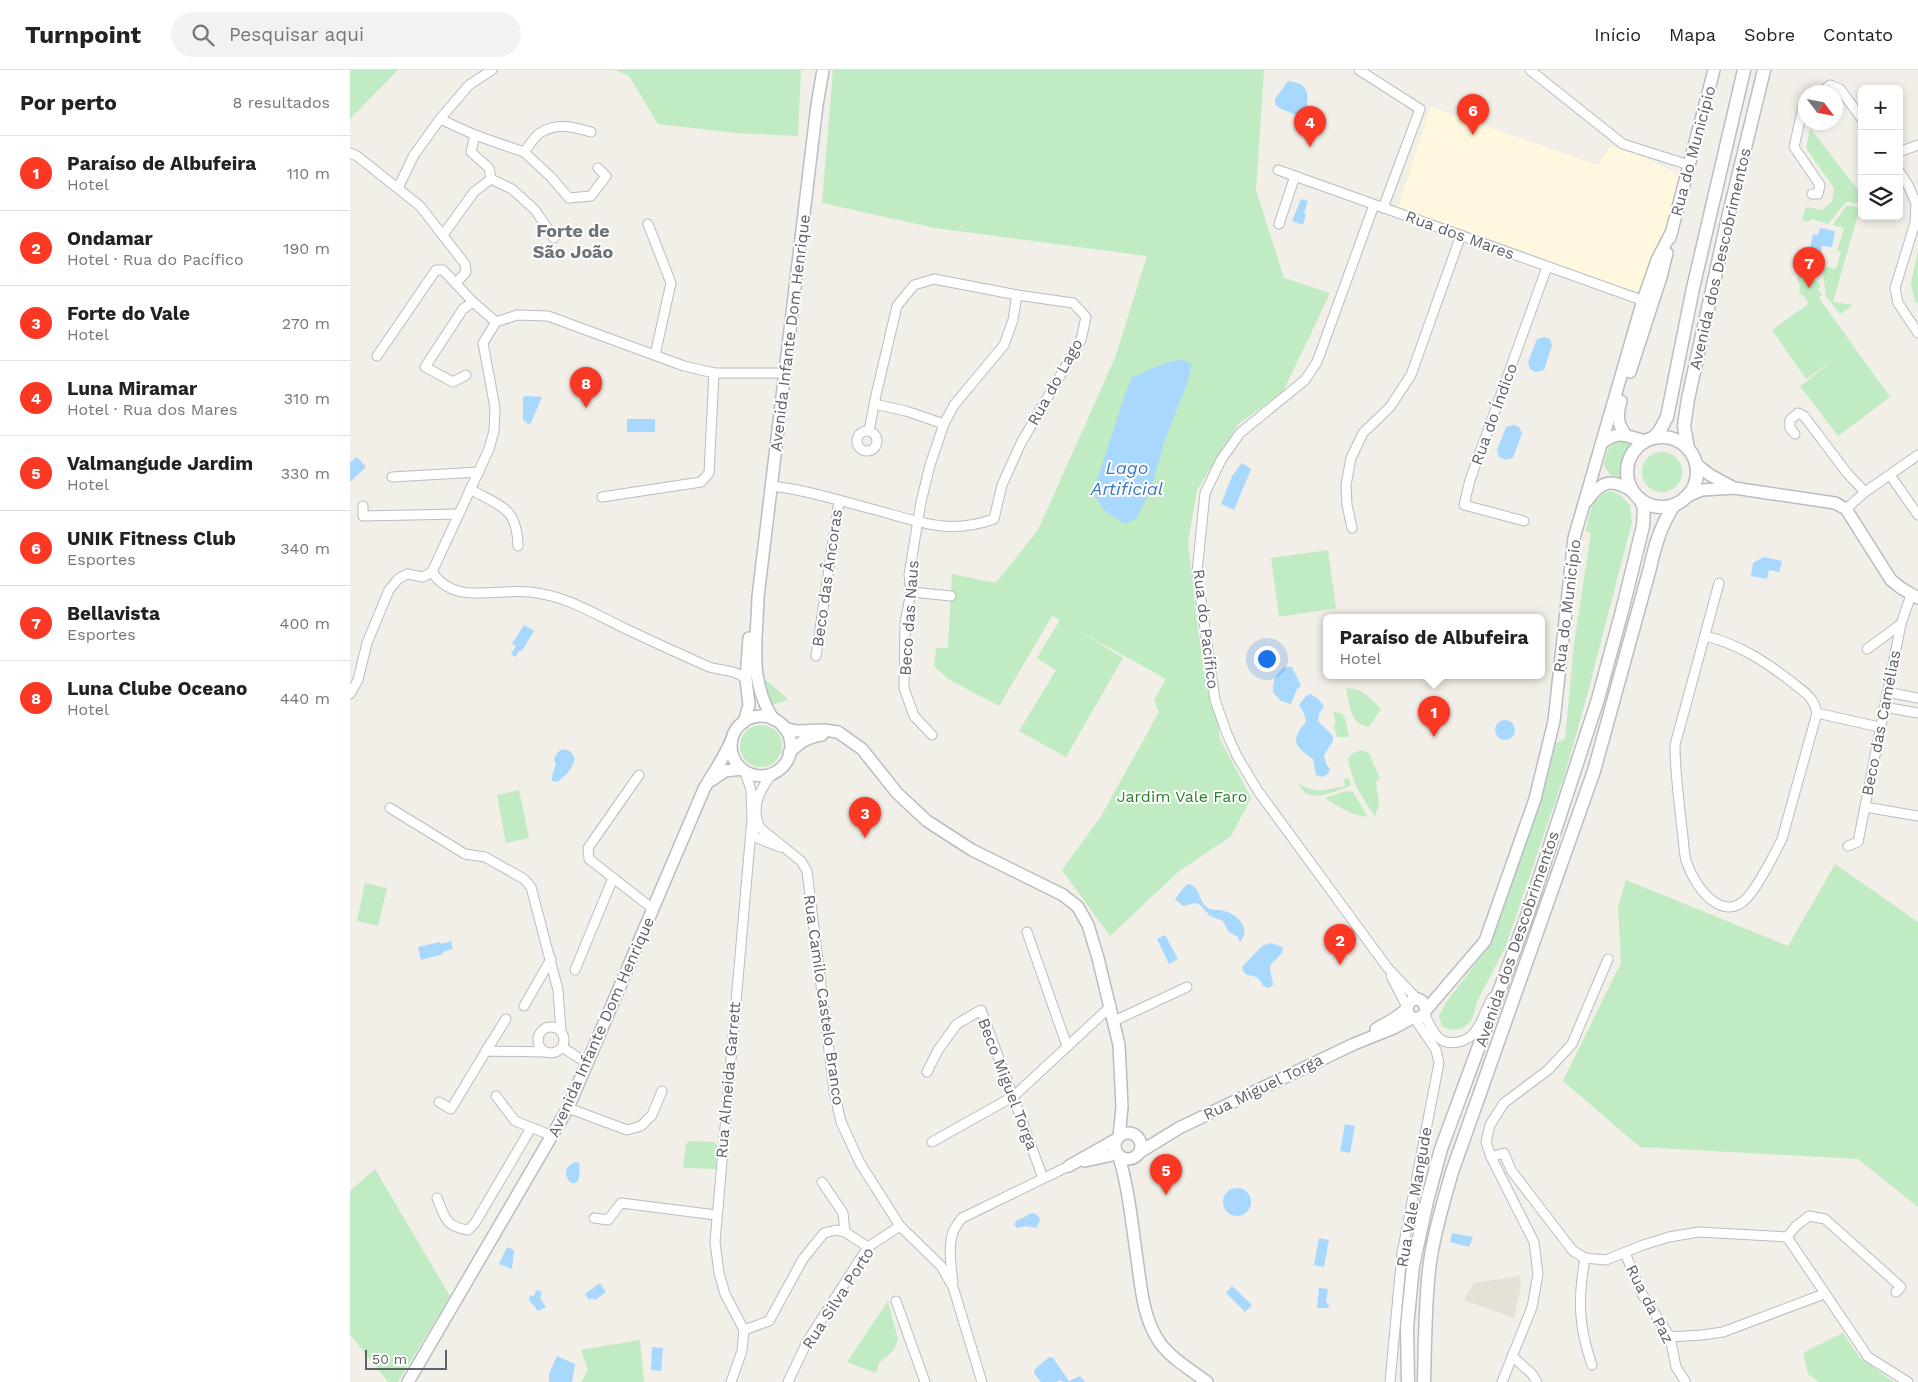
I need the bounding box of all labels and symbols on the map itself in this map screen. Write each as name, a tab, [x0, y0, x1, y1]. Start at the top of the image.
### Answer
street label: Rua do Município	[1666, 84, 1720, 218]
north arrow	[1798, 85, 1843, 130]
pin: 6	[1457, 94, 1489, 135]
pin: 4	[1294, 106, 1326, 147]
street label: Avenida dos Descobrimentos	[1685, 146, 1755, 372]
street label: Rua dos Mares	[1403, 206, 1517, 264]
street label: Avenida Infante Dom Henrique	[766, 213, 814, 453]
district label: Forte de São João	[533, 220, 613, 262]
pin: 7	[1793, 247, 1825, 288]
street label: Rua do Lago	[1023, 335, 1087, 429]
street label: Rua do Índico	[1467, 360, 1521, 468]
pin: 8	[570, 367, 602, 408]
water label: Lago Artificial	[1090, 457, 1163, 499]
street label: Beco das Âncoras	[808, 508, 846, 648]
street label: Rua do Município	[1549, 538, 1585, 674]
street label: Beco das Naus	[895, 560, 923, 676]
street label: Rua do Pacífico	[1189, 568, 1223, 690]
your location	[1254, 646, 1280, 672]
street label: Beco das Camélias	[1858, 649, 1904, 797]
pin: 1	[1418, 696, 1450, 737]
park label: Jardim Vale Faro	[1117, 787, 1247, 806]
pin: 3	[849, 797, 881, 838]
street label: Avenida dos Descobrimentos	[1471, 829, 1563, 1049]
street label: Rua Camilo Castelo Branco	[800, 893, 848, 1107]
street label: Avenida Infante Dom Henrique	[544, 914, 658, 1140]
pin: 2	[1324, 924, 1356, 965]
street label: Rua Almeida Garrett	[712, 1001, 744, 1159]
street label: Beco Miguel Torga	[974, 1015, 1042, 1153]
street label: Rua Miguel Torga	[1200, 1050, 1326, 1124]
street label: Rua Vale Mangude	[1392, 1125, 1436, 1269]
pin: 5	[1150, 1154, 1182, 1195]
street label: Rua Silva Porto	[798, 1244, 878, 1352]
street label: Rua da Paz	[1622, 1261, 1678, 1347]
scale bar	[365, 1347, 448, 1370]

